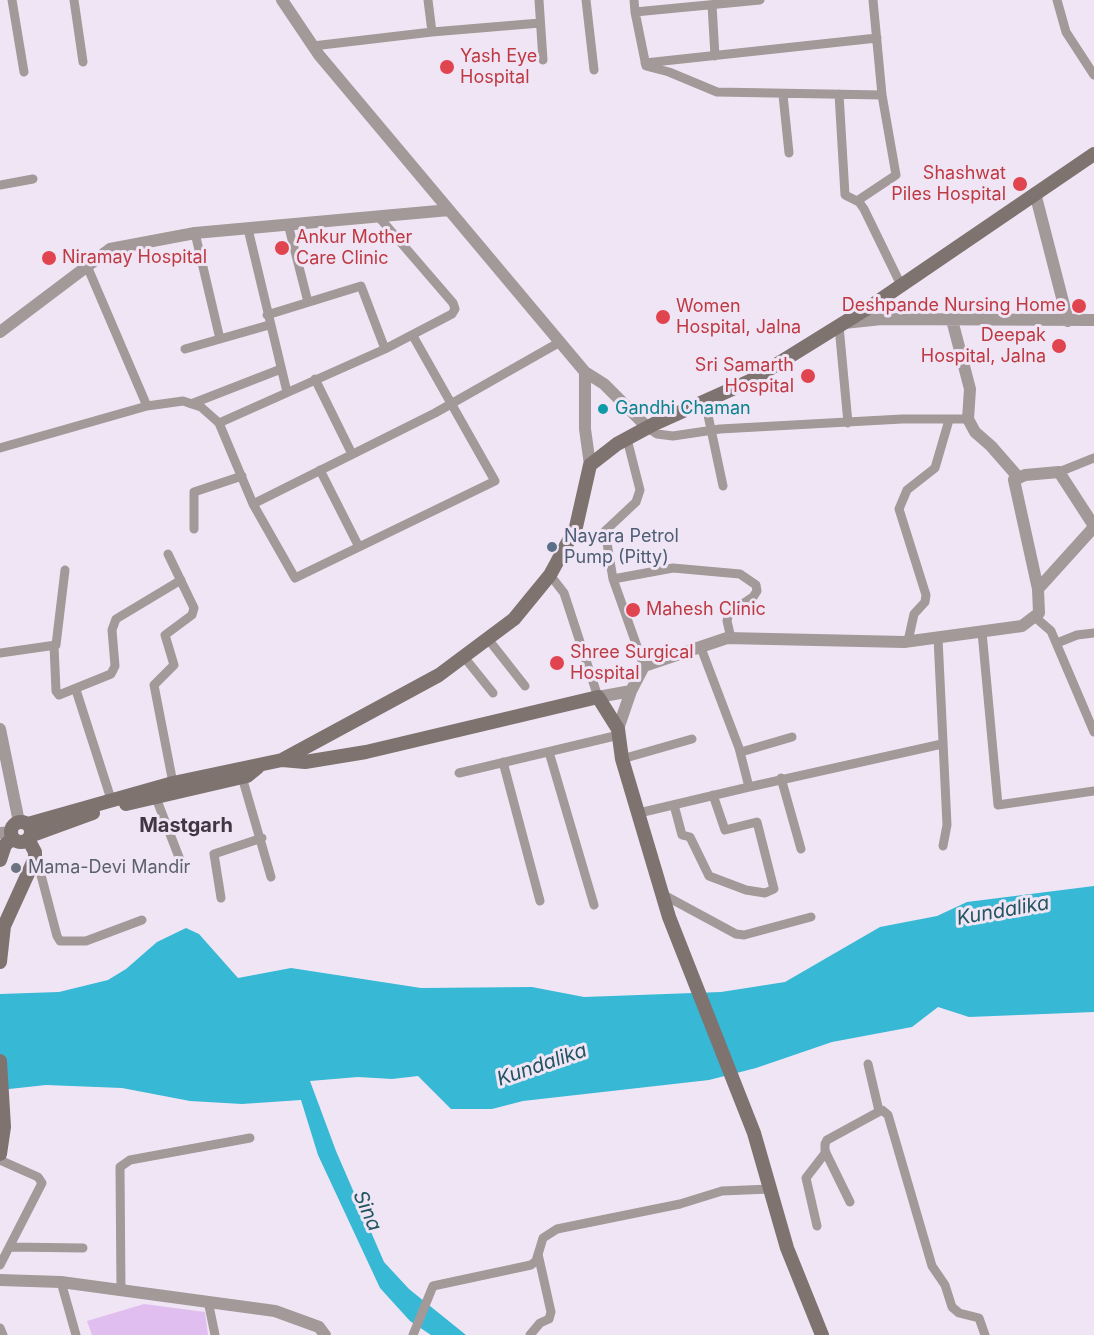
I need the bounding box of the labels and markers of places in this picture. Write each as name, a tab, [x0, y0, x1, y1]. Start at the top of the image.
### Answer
place label: Yash Eye Hospital	[460, 46, 537, 88]
marker: Yash Eye Hospital	[438, 58, 456, 76]
place label: Shashwat Piles Hospital	[891, 163, 1006, 206]
marker: Shashwat Piles Hospital	[1011, 175, 1029, 193]
place label: Ankur Mother Care Clinic	[296, 227, 412, 270]
marker: Ankur Mother Care Clinic	[273, 239, 291, 257]
place label: Niramay Hospital	[62, 247, 207, 269]
marker: Niramay Hospital	[40, 249, 58, 267]
place label: Deshpande Nursing Home	[842, 295, 1066, 317]
place label: Women Hospital, Jalna	[676, 296, 801, 338]
marker: Deshpande Nursing Home	[1070, 297, 1088, 315]
marker: Women Hospital, Jalna	[654, 308, 672, 326]
place label: Deepak Hospital, Jalna	[921, 325, 1046, 368]
marker: Deepak Hospital, Jalna	[1050, 337, 1068, 355]
place label: Sri Samarth Hospital	[695, 355, 794, 398]
marker: Sri Samarth Hospital	[799, 367, 817, 385]
place label: Gandhi Chaman	[615, 398, 751, 420]
marker: Gandhi Chaman	[596, 402, 610, 416]
place label: Nayara Petrol Pump (Pitty)	[564, 526, 679, 568]
marker: Nayara Petrol Pump (Pitty)	[545, 540, 559, 554]
place label: Mahesh Clinic	[646, 599, 766, 621]
marker: Mahesh Clinic	[624, 601, 642, 619]
place label: Shree Surgical Hospital	[570, 642, 694, 684]
marker: Shree Surgical Hospital	[548, 654, 566, 672]
place label: Mama-Devi Mandir	[28, 857, 190, 879]
marker: Mama-Devi Mandir	[9, 861, 23, 875]

